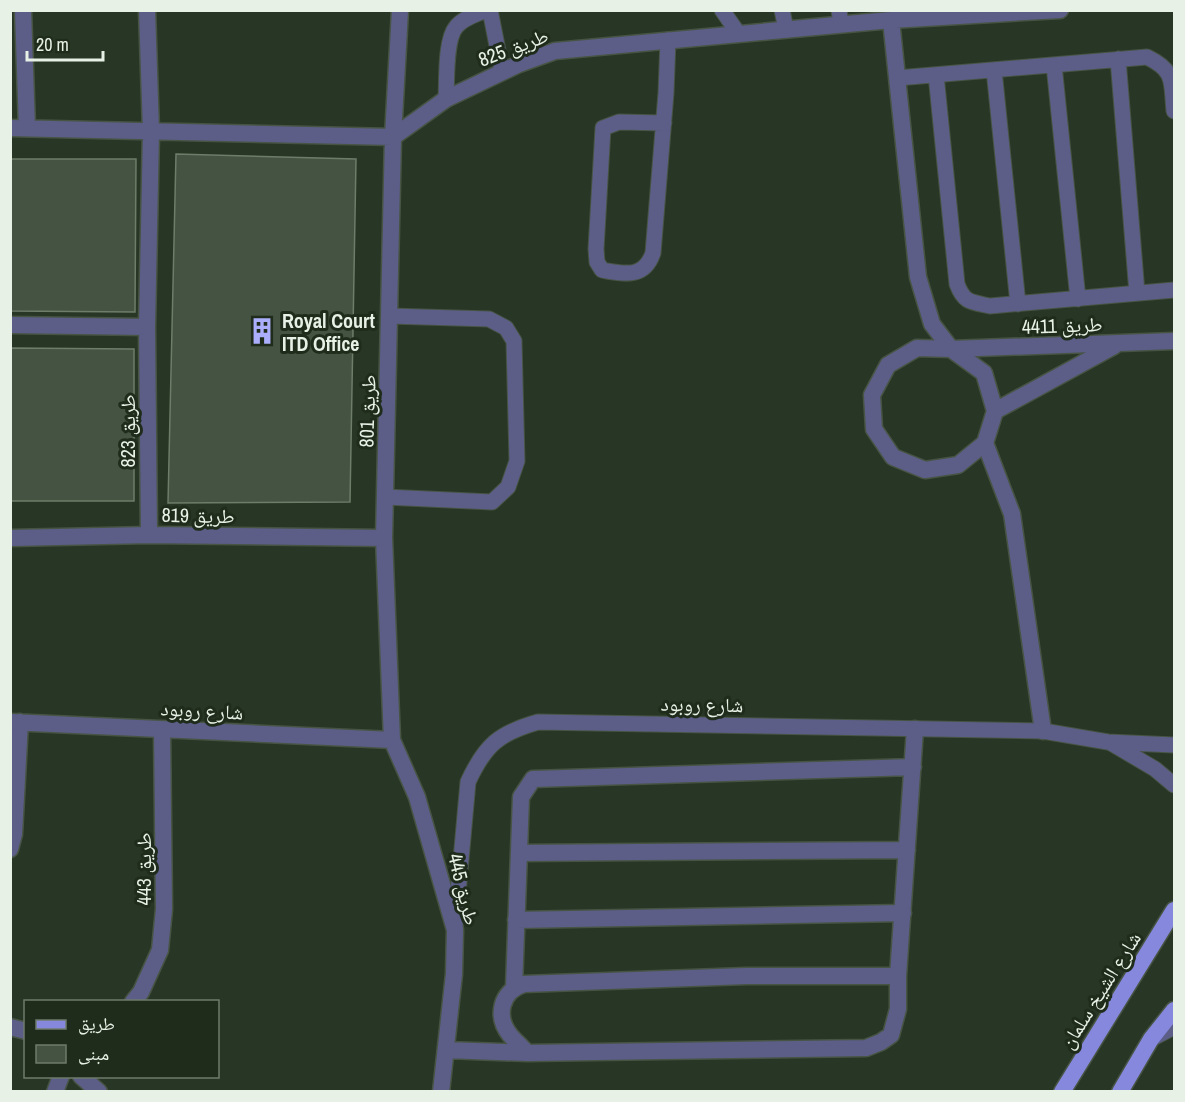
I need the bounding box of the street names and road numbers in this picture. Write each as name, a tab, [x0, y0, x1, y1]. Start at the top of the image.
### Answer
street label: طريق 825	[474, 21, 552, 73]
street label: طريق 4411	[1021, 310, 1103, 340]
street label: طريق 801	[352, 374, 382, 448]
street label: طريق 823	[114, 395, 141, 467]
street label: طريق 819	[161, 501, 235, 529]
street label: شارع روبود	[660, 690, 744, 718]
street label: شارع روبود	[160, 694, 244, 726]
street label: طريق 443	[130, 833, 157, 905]
street label: طريق 445	[442, 850, 486, 928]
street label: شارع الشيخ سلمان	[1053, 926, 1147, 1054]

